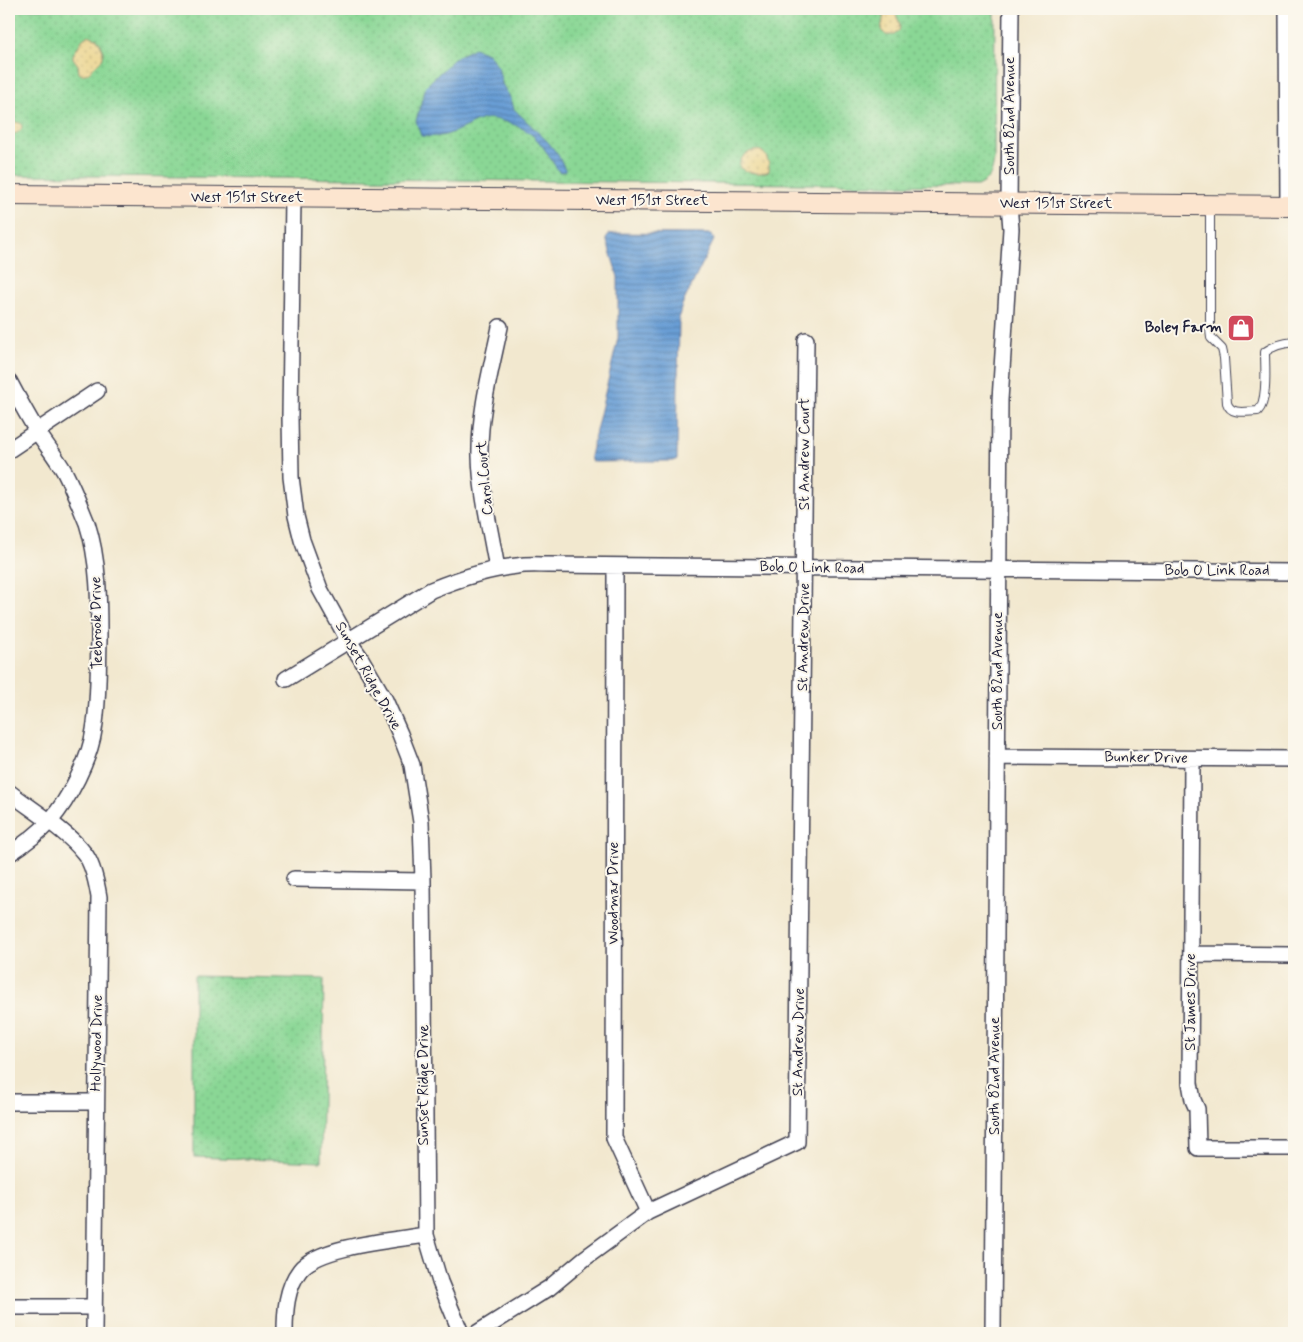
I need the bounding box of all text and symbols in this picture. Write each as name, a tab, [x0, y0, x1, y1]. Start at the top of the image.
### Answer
street label: South 82nd Avenue	[1000, 57, 1020, 175]
street label: West 151st Street	[191, 188, 304, 208]
street label: West 151st Street	[596, 191, 709, 211]
street label: West 151st Street	[1000, 194, 1113, 214]
shop icon: Boley Farm	[1226, 313, 1256, 343]
place label: Boley Farm	[1145, 318, 1222, 338]
street label: St Andrew Court	[795, 398, 815, 510]
street label: Carol Court	[472, 440, 498, 516]
street label: Bob O Link Road	[759, 557, 865, 579]
street label: Bob O Link Road	[1165, 561, 1270, 581]
street label: Teebrook Drive	[86, 576, 108, 670]
street label: St Andrew Drive	[793, 582, 815, 691]
street label: South 82nd Avenue	[988, 612, 1008, 730]
street label: Sunset Ridge Drive	[330, 618, 406, 734]
street label: Bunker Drive	[1104, 747, 1188, 769]
street label: Woodmar Drive	[604, 841, 624, 944]
street label: St James Drive	[1181, 953, 1201, 1051]
street label: St Andrew Drive	[788, 987, 810, 1096]
street label: Hollywood Drive	[86, 994, 108, 1092]
street label: South 82nd Avenue	[985, 1017, 1005, 1135]
street label: Sunset Ridge Drive	[414, 1025, 434, 1145]

